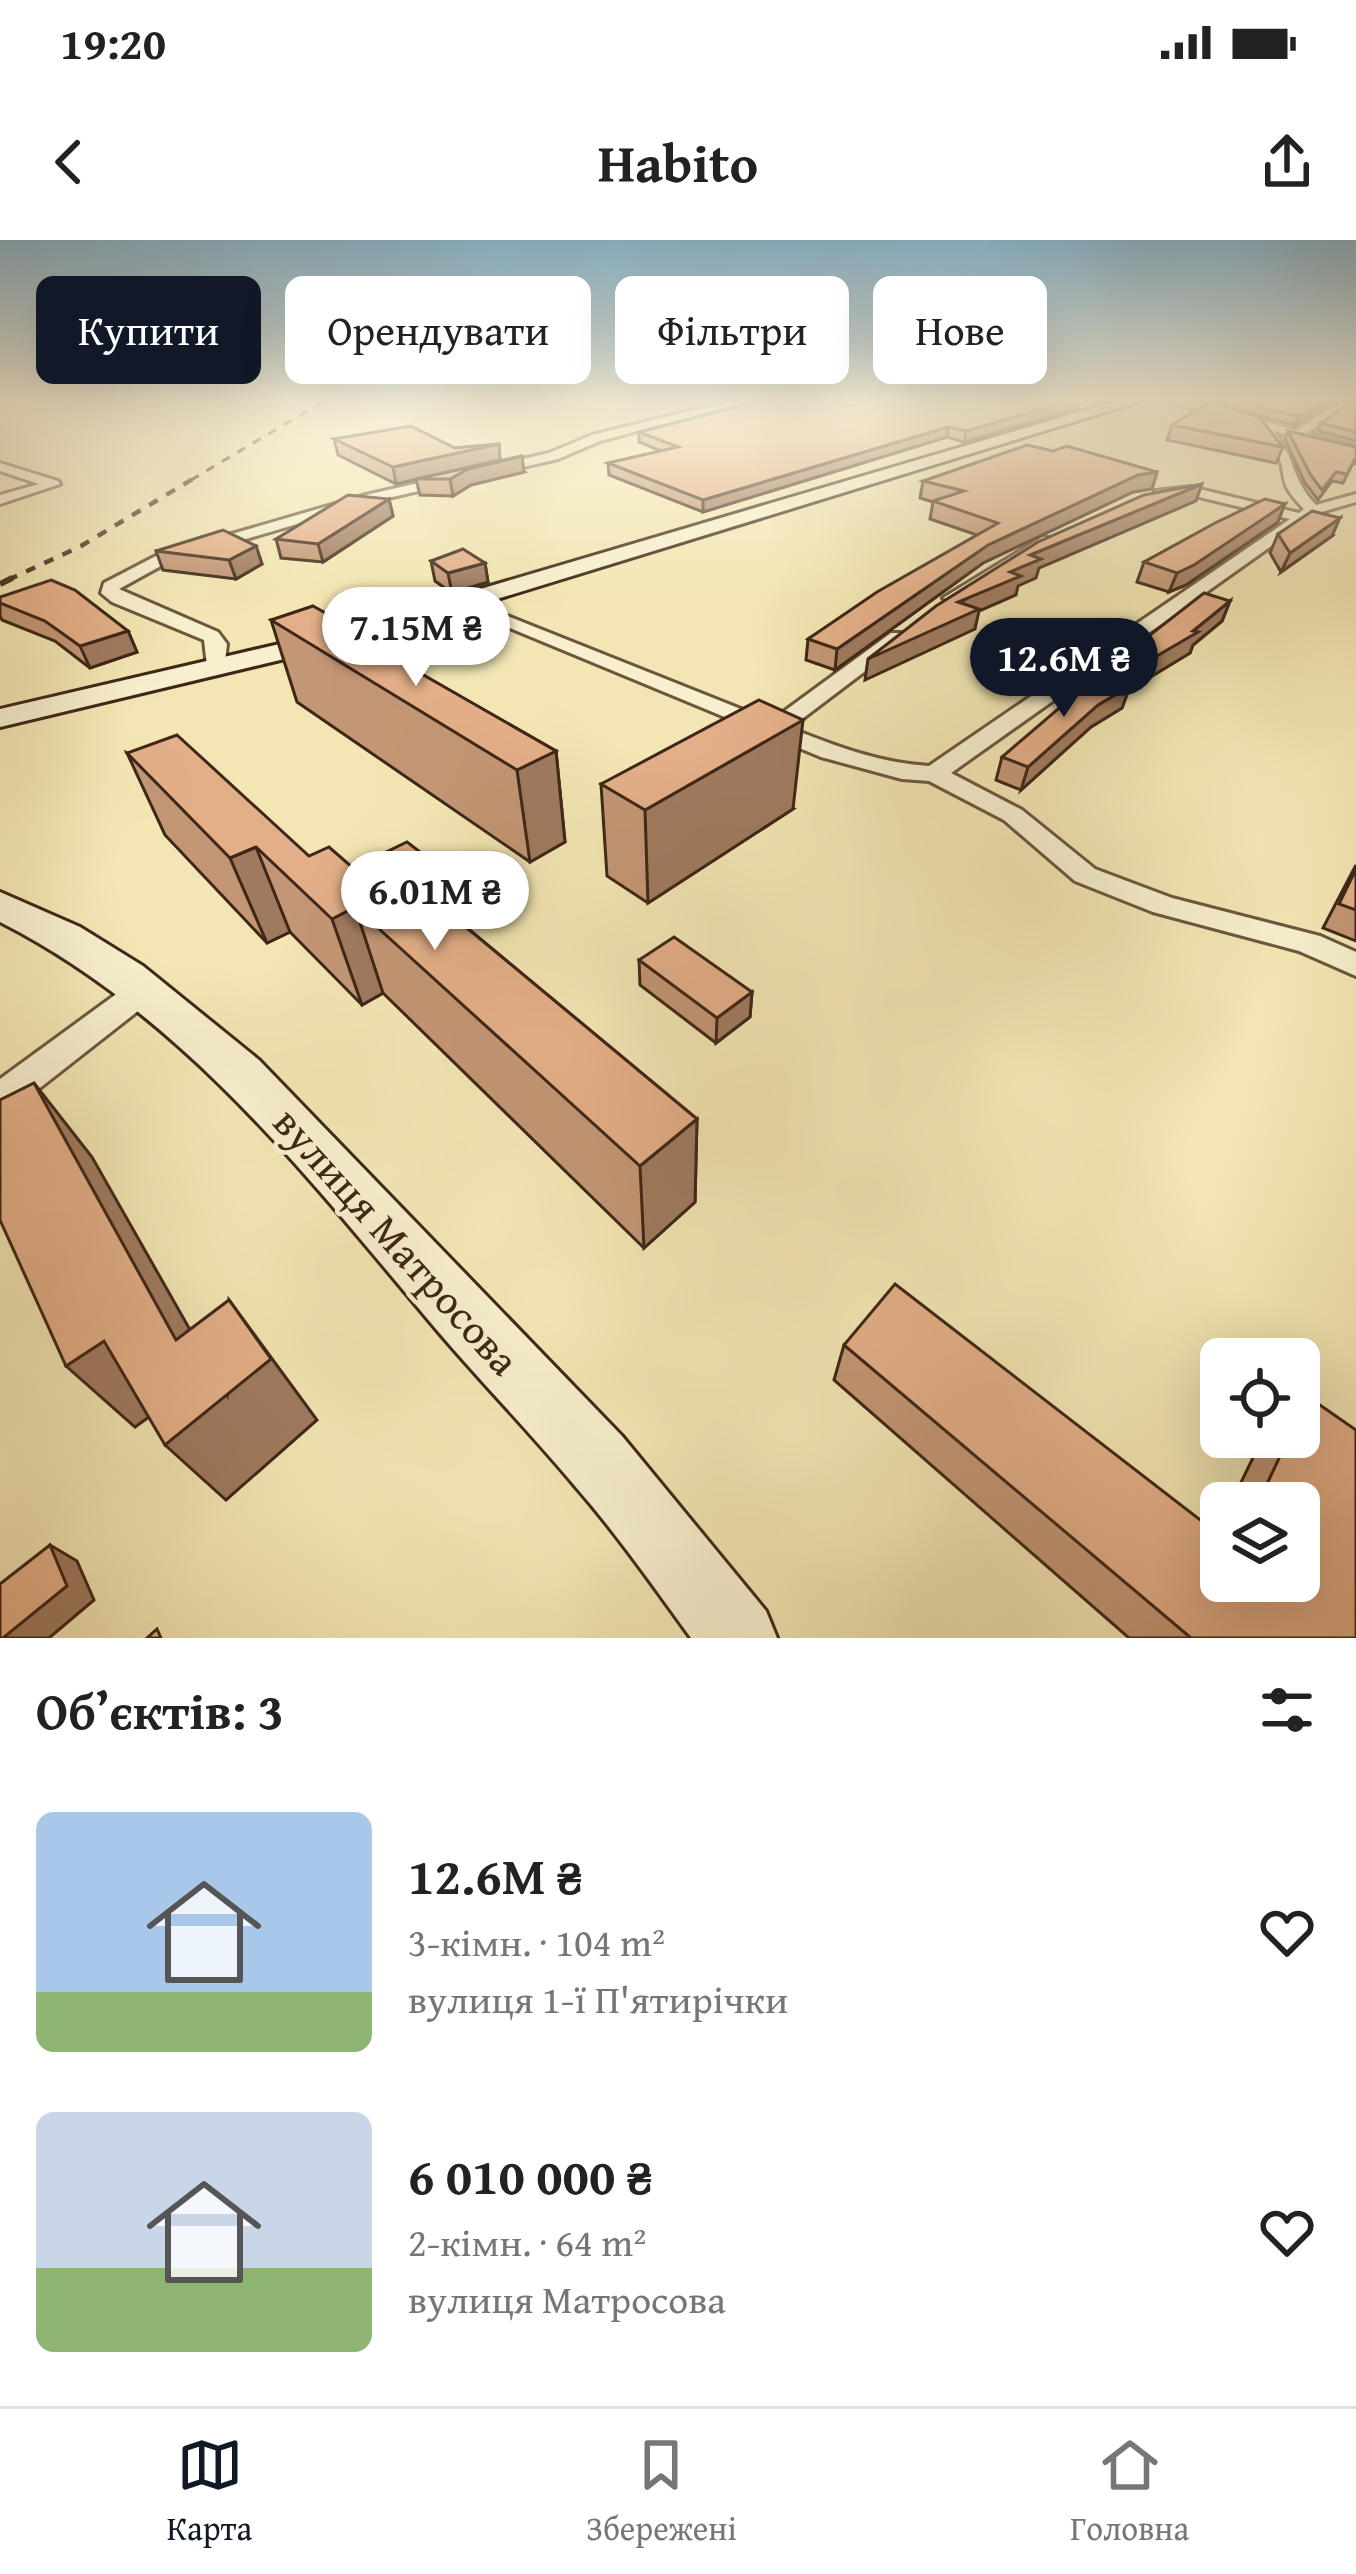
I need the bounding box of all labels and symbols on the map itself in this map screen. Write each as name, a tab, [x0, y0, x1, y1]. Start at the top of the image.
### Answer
pin: 7.15M ₴	[305, 587, 527, 689]
pin: 12.6M ₴	[953, 618, 1175, 720]
pin: 6.01M ₴	[324, 851, 546, 953]
street label: вулиця Матросова	[260, 1093, 535, 1388]

